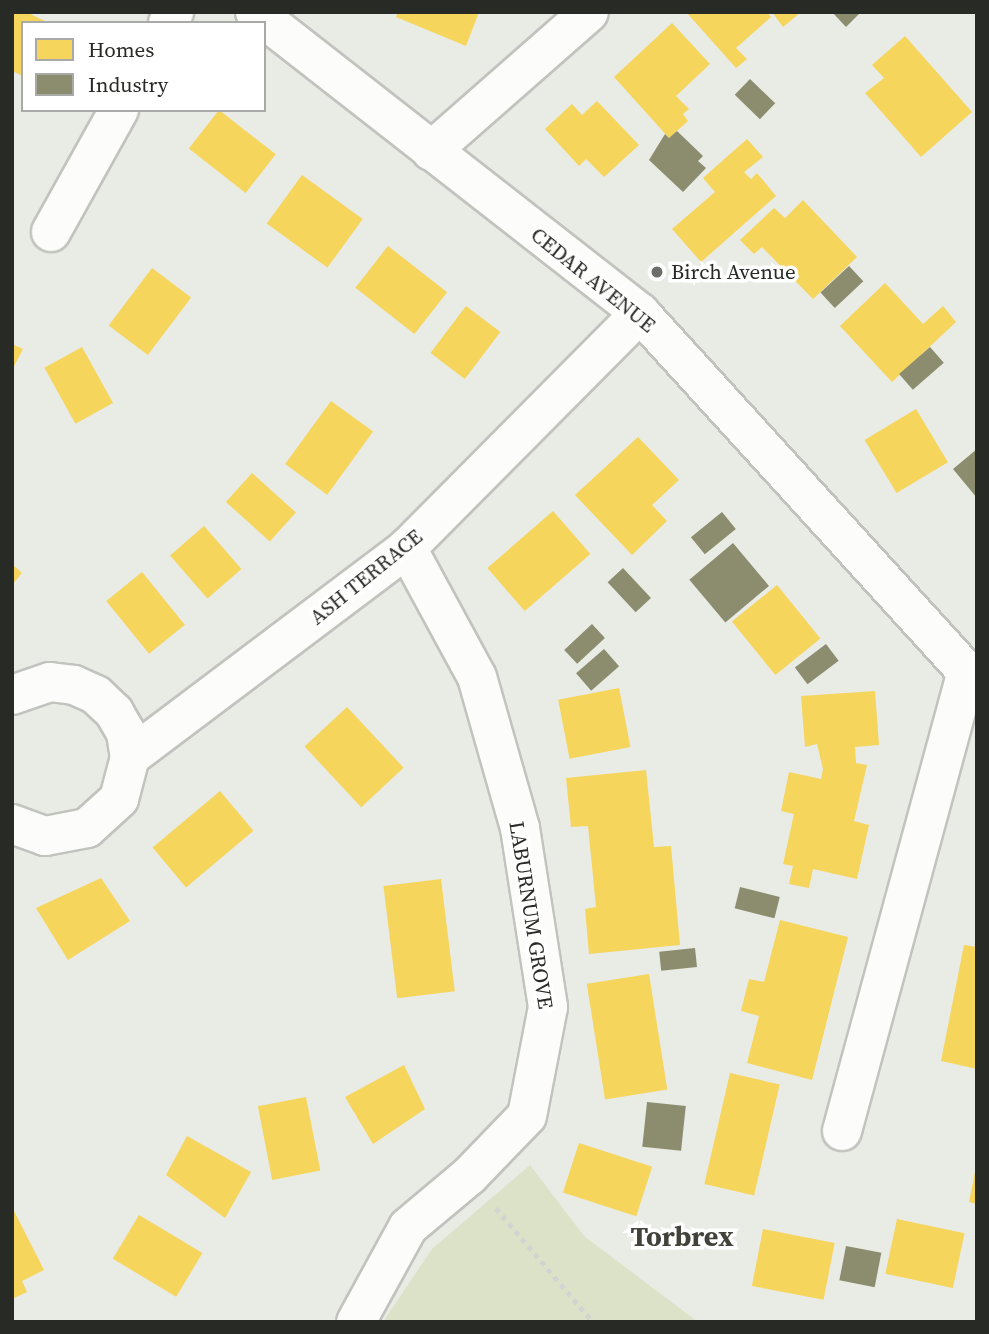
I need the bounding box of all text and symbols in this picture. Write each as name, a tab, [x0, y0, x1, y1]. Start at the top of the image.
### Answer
legend	[21, 21, 266, 112]
text: Homes	[88, 35, 154, 64]
text: Industry	[88, 70, 168, 99]
street label: CEDAR AVENUE	[526, 222, 660, 338]
place label: Birch Avenue	[671, 259, 796, 285]
marker: Birch Avenue	[649, 264, 665, 280]
street label: ASH TERRACE	[304, 524, 428, 630]
street label: LABURNUM GROVE	[504, 819, 558, 1011]
district label: Torbrex	[630, 1219, 734, 1253]

